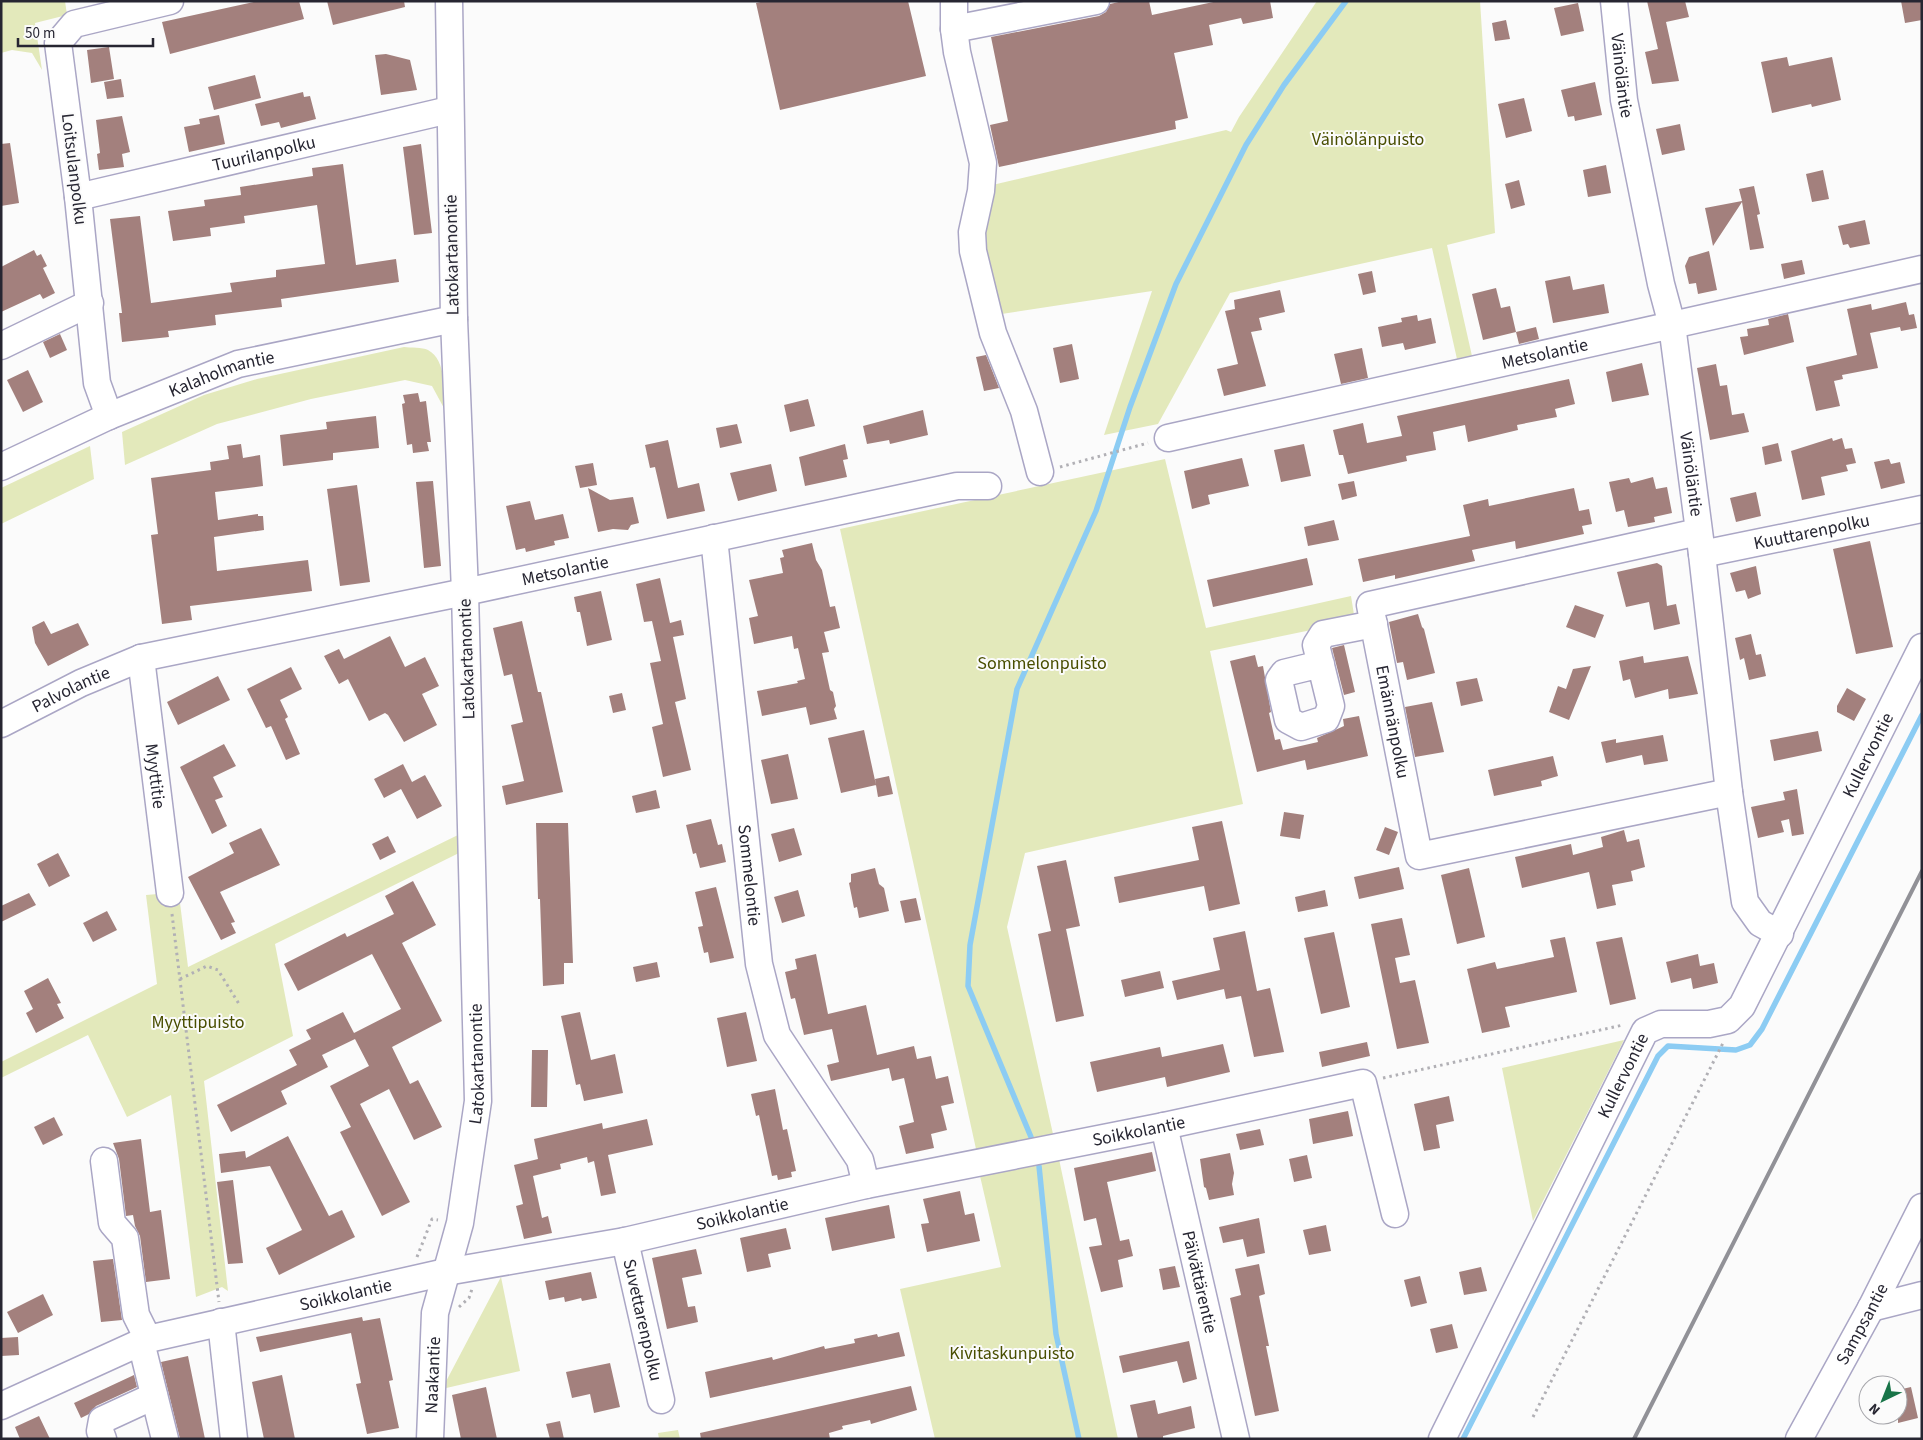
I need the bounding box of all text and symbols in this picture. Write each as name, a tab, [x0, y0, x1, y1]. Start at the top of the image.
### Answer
scale bar	[18, 15, 152, 47]
text: 50 m	[25, 23, 55, 44]
street label: Väinöläntie	[1605, 32, 1640, 120]
street label: Loitsulanpolku	[55, 112, 93, 226]
park label: Väinölänpuisto	[1312, 127, 1424, 152]
street label: Tuurilanpolku	[210, 129, 318, 178]
street label: Latokartanontie	[438, 194, 466, 316]
street label: Metsolantie	[1499, 332, 1590, 375]
street label: Kalaholmantie	[165, 344, 277, 403]
street label: Väinöläntie	[1674, 430, 1709, 518]
street label: Kuuttarenpolku	[1751, 507, 1872, 556]
street label: Metsolantie	[519, 549, 611, 592]
street label: Latokartanontie	[452, 598, 482, 720]
park label: Sommelonpuisto	[977, 651, 1107, 676]
street label: Palvolantie	[27, 660, 114, 719]
street label: Emännänpolku	[1370, 663, 1416, 781]
street label: Kullervontie	[1836, 708, 1900, 802]
street label: Myyttitie	[139, 742, 172, 810]
street label: Sommelontie	[732, 823, 767, 927]
street label: Latokartanontie	[462, 1003, 490, 1126]
park label: Myyttipuisto	[151, 1010, 245, 1035]
street label: Kullervontie	[1591, 1029, 1655, 1122]
street label: Soikkolantie	[1090, 1109, 1187, 1152]
street label: Soikkolantie	[694, 1191, 791, 1237]
street label: Päivättärentie	[1176, 1228, 1224, 1336]
street label: Suvettarenpolku	[617, 1256, 669, 1384]
street label: Soikkolantie	[297, 1272, 394, 1317]
street label: Sampsantie	[1830, 1279, 1894, 1369]
street label: Naakantie	[419, 1336, 447, 1414]
park label: Kivitaskunpuisto	[949, 1341, 1075, 1366]
north arrow	[1858, 1375, 1908, 1425]
text: N	[1865, 1398, 1885, 1419]

